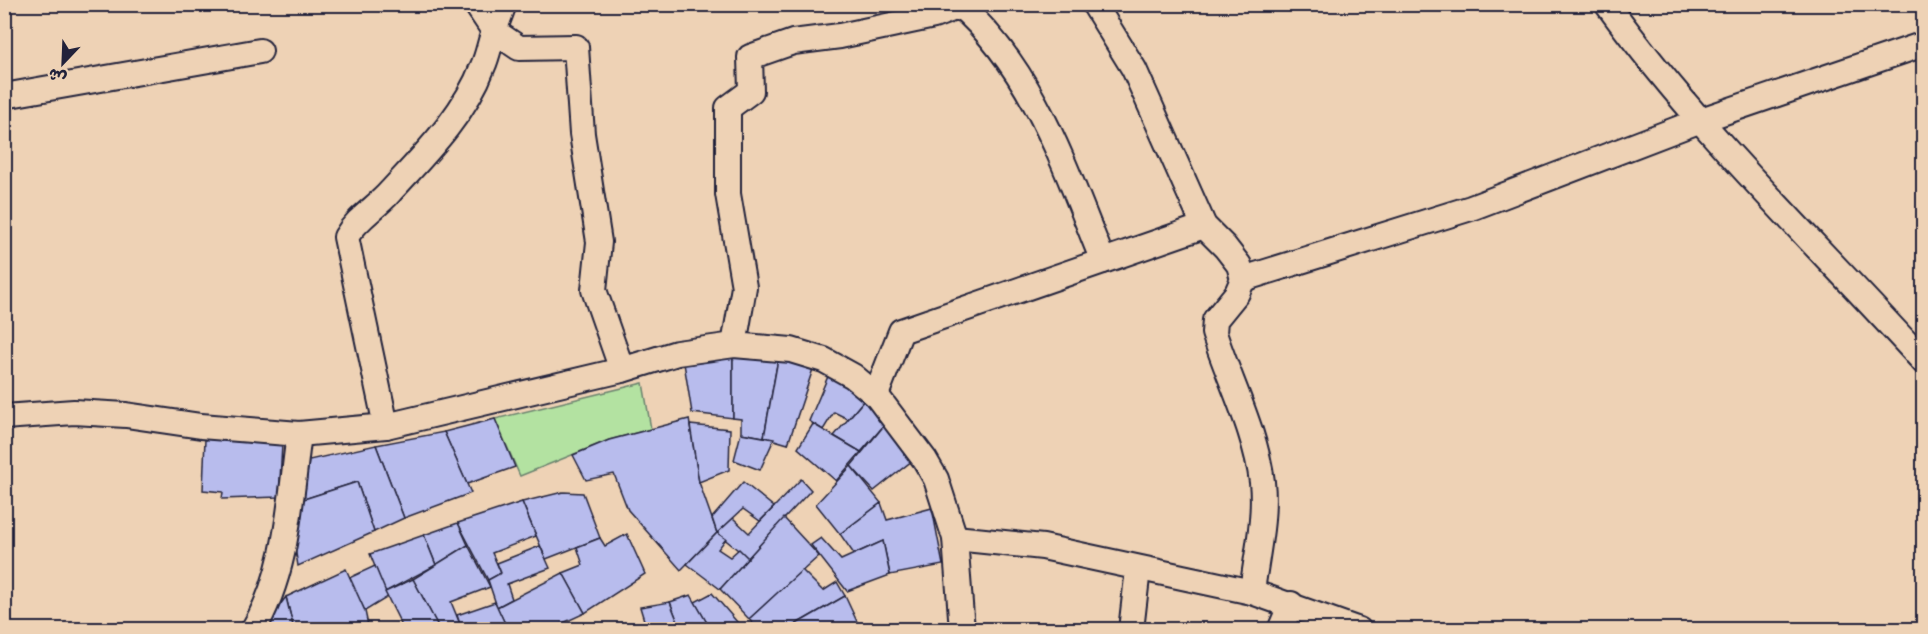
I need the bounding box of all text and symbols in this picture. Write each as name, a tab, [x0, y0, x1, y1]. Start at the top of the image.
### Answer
north arrow	[33, 33, 93, 93]
text: ش	[45, 62, 70, 89]

